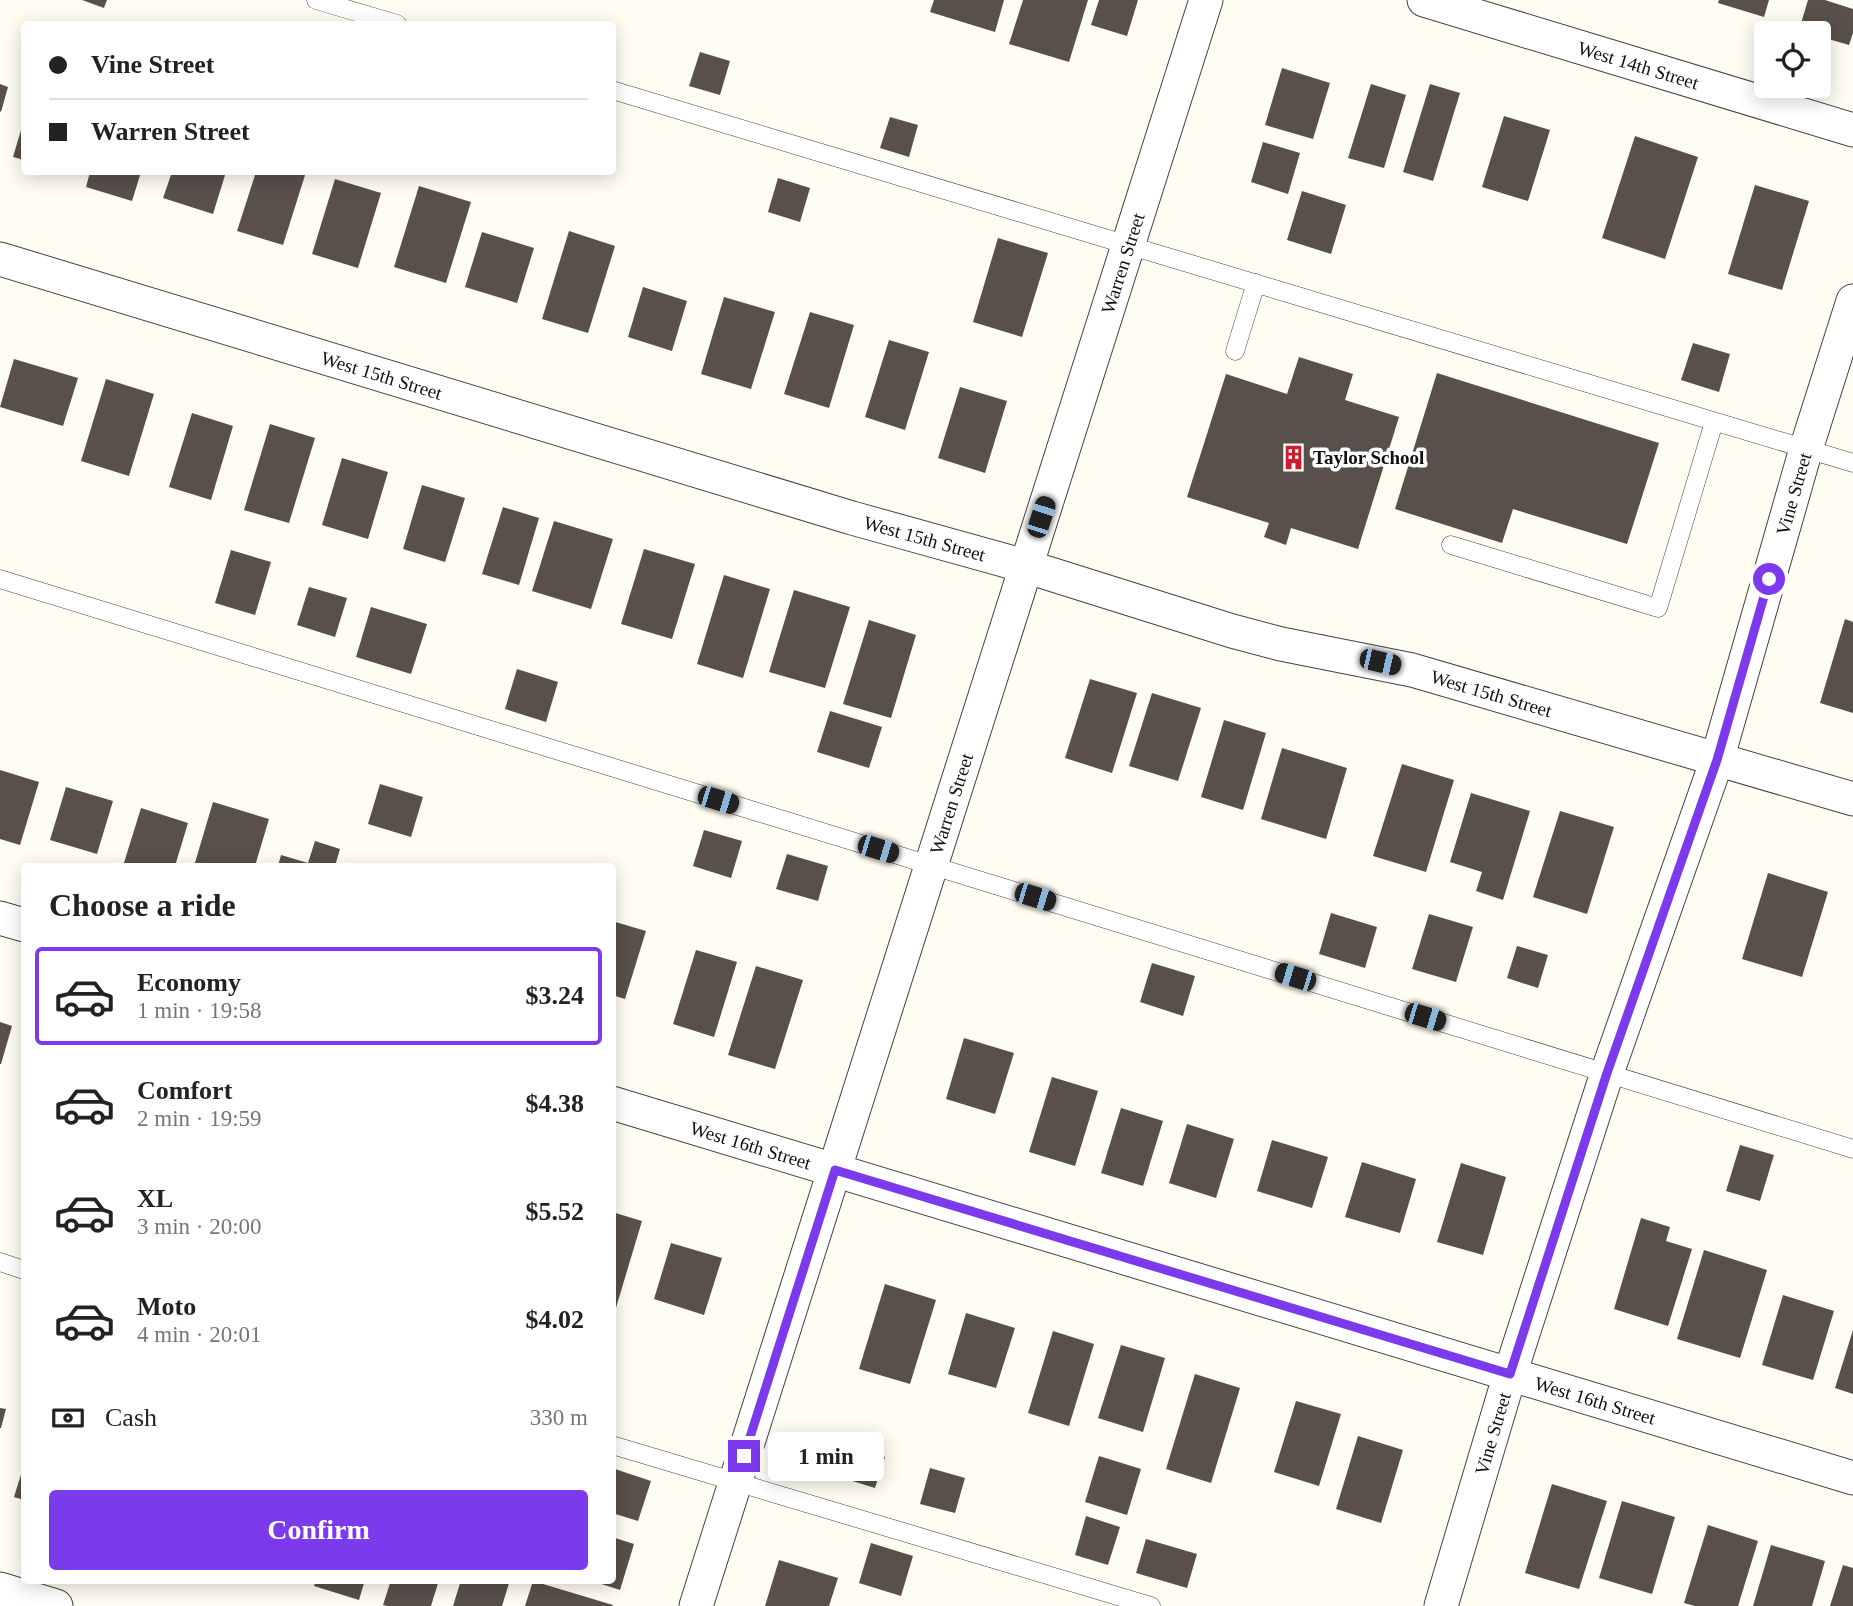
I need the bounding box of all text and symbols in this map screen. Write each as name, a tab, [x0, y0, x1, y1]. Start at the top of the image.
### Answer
map controls	[1754, 21, 1831, 98]
button: locate	[1754, 21, 1831, 98]
street label: West 14th Street	[1575, 37, 1702, 93]
text: Vine Street	[91, 50, 214, 79]
text: Warren Street	[91, 117, 250, 146]
street label: Warren Street	[1097, 209, 1149, 316]
street label: West 15th Street	[319, 347, 445, 404]
building icon: Taylor School	[1279, 443, 1307, 471]
place label: Taylor School	[1313, 447, 1424, 468]
street label: Vine Street	[1771, 449, 1815, 537]
car	[1025, 494, 1058, 540]
street label: West 15th Street	[862, 511, 989, 565]
route start	[1753, 563, 1785, 595]
car	[1358, 647, 1403, 677]
street label: West 15th Street	[1428, 666, 1555, 721]
street label: Warren Street	[925, 750, 977, 856]
car	[695, 784, 742, 816]
car	[855, 833, 902, 865]
car	[1012, 881, 1059, 913]
text: Choose a ride	[49, 887, 236, 923]
car	[1272, 961, 1319, 993]
icon: car	[53, 965, 116, 1028]
text: Economy	[137, 968, 241, 997]
text: $3.24	[526, 981, 584, 1010]
text: 1 min · 19:58	[137, 998, 262, 1023]
car	[1402, 1001, 1449, 1033]
icon: car	[53, 1073, 116, 1136]
text: Comfort	[137, 1076, 232, 1105]
text: $4.38	[526, 1089, 584, 1118]
text: 2 min · 19:59	[137, 1106, 262, 1131]
street label: West 16th Street	[688, 1117, 814, 1173]
icon: car	[53, 1181, 116, 1244]
text: XL	[137, 1184, 173, 1213]
text: $5.52	[526, 1197, 584, 1226]
text: 3 min · 20:00	[137, 1214, 262, 1239]
icon: car	[53, 1289, 116, 1352]
text: Moto	[137, 1292, 196, 1321]
text: $4.02	[526, 1305, 584, 1334]
text: 4 min · 20:01	[137, 1322, 262, 1347]
street label: West 16th Street	[1532, 1372, 1659, 1428]
street label: Vine Street	[1470, 1389, 1515, 1477]
icon: cash	[49, 1399, 87, 1437]
text: Cash	[105, 1403, 157, 1432]
text: 330 m	[530, 1405, 588, 1430]
callout: 1 min	[768, 1432, 884, 1480]
route end	[728, 1440, 760, 1472]
text: 1 min	[798, 1444, 854, 1469]
button: Confirm	[49, 1490, 588, 1570]

